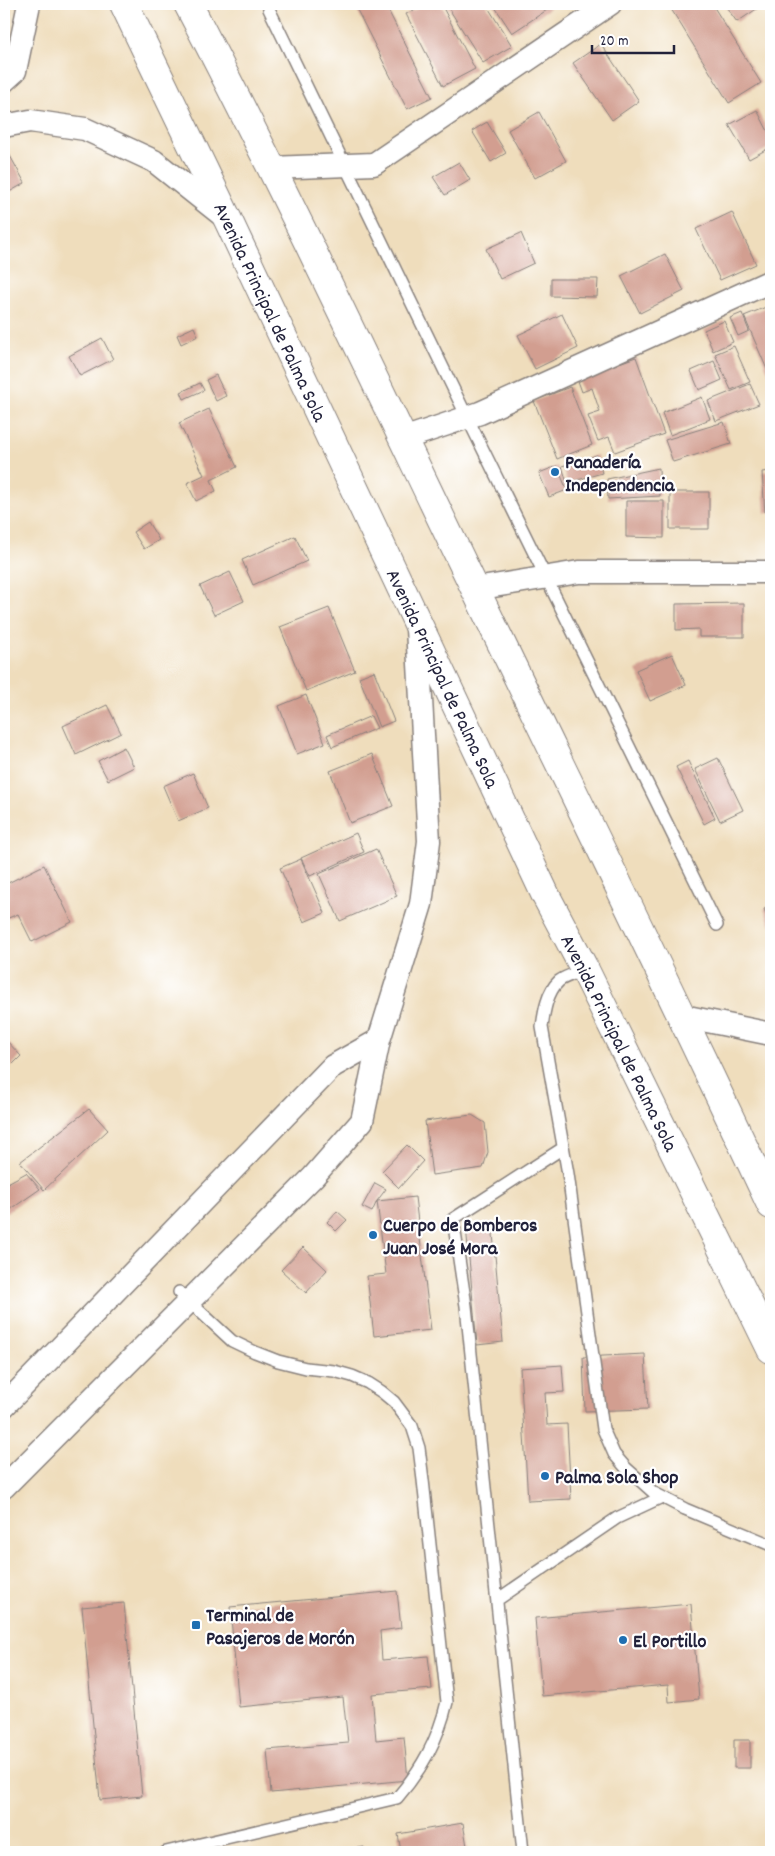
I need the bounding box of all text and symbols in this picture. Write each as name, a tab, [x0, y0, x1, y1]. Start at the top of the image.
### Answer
scale bar	[592, 22, 675, 54]
text: 20 m	[600, 31, 628, 53]
street label: Avenida Principal de Palma Sola	[205, 199, 332, 428]
place label: Panadería Independencia	[565, 450, 675, 501]
marker: Panadería Independencia	[549, 466, 561, 478]
street label: Avenida Principal de Palma Sola	[377, 565, 505, 794]
street label: Avenida Principal de Palma Sola	[552, 930, 683, 1158]
place label: Cuerpo de Bomberos Juan José Mora	[383, 1213, 538, 1264]
marker: Cuerpo de Bomberos Juan José Mora	[367, 1229, 379, 1241]
place label: Palma Sola Shop	[555, 1465, 678, 1493]
marker: Palma Sola Shop	[539, 1470, 551, 1482]
place label: Terminal de Pasajeros de Morón	[206, 1603, 355, 1654]
marker: Terminal de Pasajeros de Morón	[190, 1619, 202, 1631]
place label: El Portillo	[633, 1629, 706, 1657]
marker: El Portillo	[617, 1634, 629, 1646]

